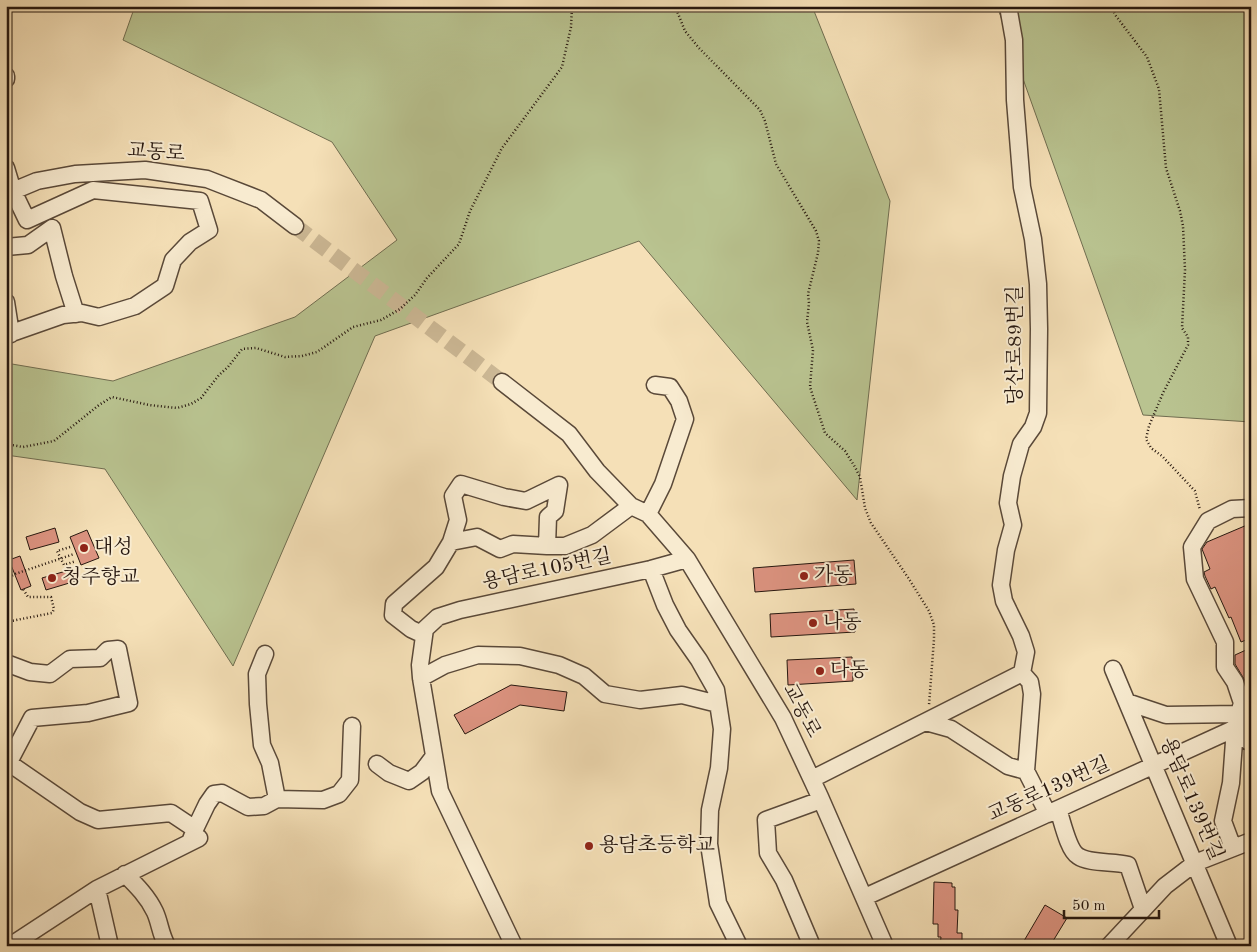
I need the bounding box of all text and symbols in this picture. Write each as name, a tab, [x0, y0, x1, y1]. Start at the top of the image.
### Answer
street label: 교동로	[126, 140, 186, 165]
street label: 당산로89번길	[1004, 285, 1026, 405]
place label: 대성	[94, 536, 133, 558]
marker: 대성	[78, 542, 90, 554]
street label: 용담로105번길	[480, 545, 613, 593]
place label: 가동	[814, 564, 853, 586]
place label: 청주향교	[62, 566, 140, 588]
marker: 가동	[798, 570, 810, 582]
marker: 청주향교	[46, 572, 58, 584]
place label: 나동	[823, 611, 862, 633]
marker: 나동	[807, 617, 819, 629]
place label: 다동	[830, 659, 869, 681]
marker: 다동	[814, 665, 826, 677]
street label: 교동로	[779, 680, 824, 741]
street label: 용담로139번길	[1156, 734, 1228, 863]
street label: 교동로139번길	[984, 752, 1113, 826]
place label: 용담초등학교	[599, 834, 716, 856]
marker: 용담초등학교	[583, 840, 595, 852]
scale bar	[1064, 887, 1160, 919]
text: 50 m	[1072, 899, 1106, 914]

